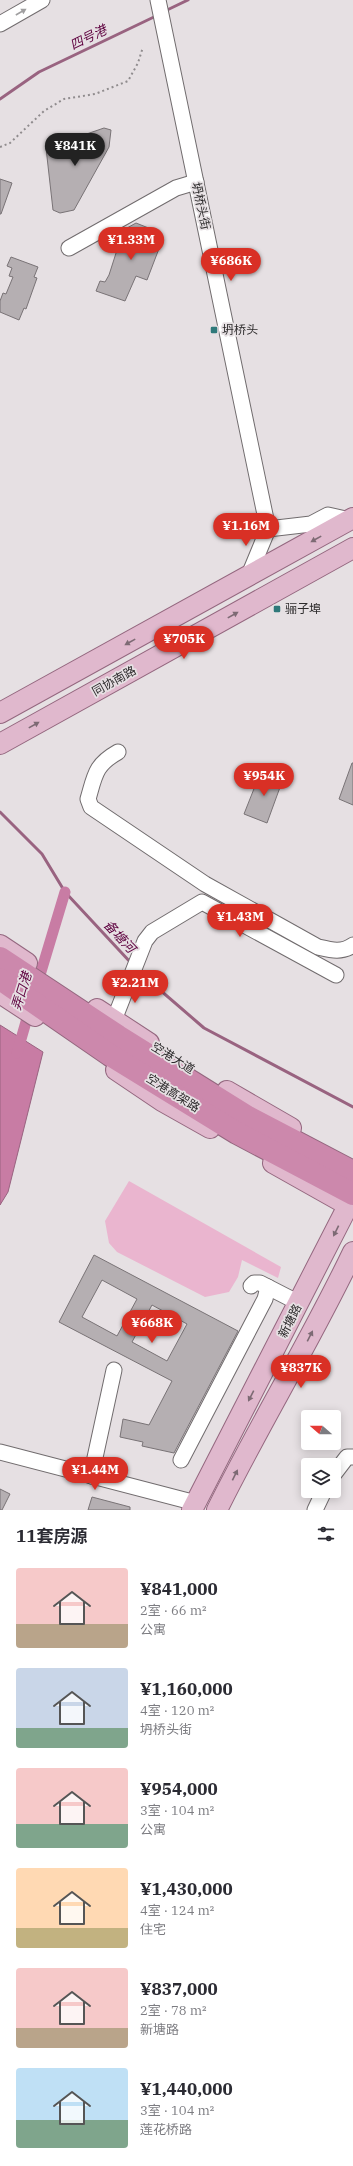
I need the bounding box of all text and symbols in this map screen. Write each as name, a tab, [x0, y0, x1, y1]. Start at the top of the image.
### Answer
one-way arrow	[15, 9, 27, 15]
water label: 四号港	[67, 20, 111, 54]
pin: ¥841K	[47, 133, 103, 167]
text: ¥841K	[54, 137, 96, 154]
street label: 坍桥头街	[189, 181, 214, 231]
pin: ¥1.33M	[98, 227, 164, 261]
text: ¥1.33M	[107, 231, 155, 248]
pin: ¥686K	[203, 248, 259, 282]
text: ¥686K	[210, 252, 252, 269]
place label: 坍桥头	[222, 322, 258, 337]
marker: 坍桥头	[209, 325, 219, 335]
pin: ¥1.16M	[213, 513, 279, 547]
text: ¥1.16M	[222, 517, 270, 534]
one-way arrow	[310, 535, 322, 542]
place label: 骊子埠	[285, 601, 321, 616]
marker: 骊子埠	[272, 604, 282, 614]
one-way arrow	[228, 611, 239, 618]
pin: ¥705K	[156, 626, 212, 660]
text: ¥705K	[163, 630, 205, 647]
one-way arrow	[124, 638, 135, 645]
street label: 同协南路	[89, 662, 138, 699]
one-way arrow	[28, 722, 40, 729]
pin: ¥954K	[236, 763, 292, 797]
text: ¥954K	[243, 767, 285, 784]
pin: ¥1.43M	[207, 904, 273, 938]
text: ¥1.43M	[216, 908, 264, 925]
water label: 备塘河	[100, 916, 141, 959]
water label: 弄口港	[8, 968, 36, 1012]
pin: ¥2.21M	[102, 970, 168, 1004]
text: ¥2.21M	[111, 974, 159, 991]
street label: 空港大道	[149, 1038, 198, 1077]
street label: 空港高架路	[144, 1070, 203, 1115]
one-way arrow	[332, 1225, 339, 1236]
street label: 新塘路	[275, 1301, 304, 1340]
pin: ¥668K	[124, 1310, 180, 1344]
text: ¥668K	[131, 1314, 173, 1331]
one-way arrow	[307, 1331, 313, 1342]
pin: ¥837K	[273, 1355, 329, 1389]
text: ¥837K	[280, 1359, 322, 1376]
one-way arrow	[248, 1391, 254, 1402]
north arrow	[301, 1410, 341, 1450]
map controls	[301, 1410, 341, 1498]
pin: ¥1.44M	[62, 1457, 128, 1491]
button: layers	[301, 1458, 341, 1498]
text: ¥1.44M	[71, 1461, 119, 1478]
one-way arrow	[231, 1469, 238, 1481]
icon: filters	[315, 1523, 337, 1545]
text: 11套房源	[16, 1525, 87, 1547]
text: ¥841,000	[140, 1578, 218, 1600]
icon: home	[48, 1584, 96, 1632]
text: 2室 · 66 m²	[140, 1602, 207, 1619]
text: 公寓	[140, 1621, 166, 1638]
text: ¥1,160,000	[140, 1678, 233, 1700]
icon: home	[48, 1684, 96, 1732]
text: 4室 · 120 m²	[140, 1702, 214, 1719]
text: 坍桥头街	[140, 1721, 192, 1738]
text: ¥954,000	[140, 1778, 218, 1800]
icon: home	[48, 1784, 96, 1832]
text: 3室 · 104 m²	[140, 1802, 214, 1819]
text: 公寓	[140, 1821, 166, 1838]
text: ¥1,430,000	[140, 1878, 233, 1900]
icon: home	[48, 1884, 96, 1932]
text: 4室 · 124 m²	[140, 1902, 214, 1919]
text: 住宅	[140, 1921, 166, 1938]
text: ¥837,000	[140, 1978, 218, 2000]
icon: home	[48, 1984, 96, 2032]
text: 2室 · 78 m²	[140, 2002, 207, 2019]
text: 新塘路	[140, 2021, 179, 2038]
text: ¥1,440,000	[140, 2078, 233, 2100]
icon: home	[48, 2084, 96, 2132]
text: 3室 · 104 m²	[140, 2102, 214, 2119]
text: 莲花桥路	[140, 2121, 192, 2138]

